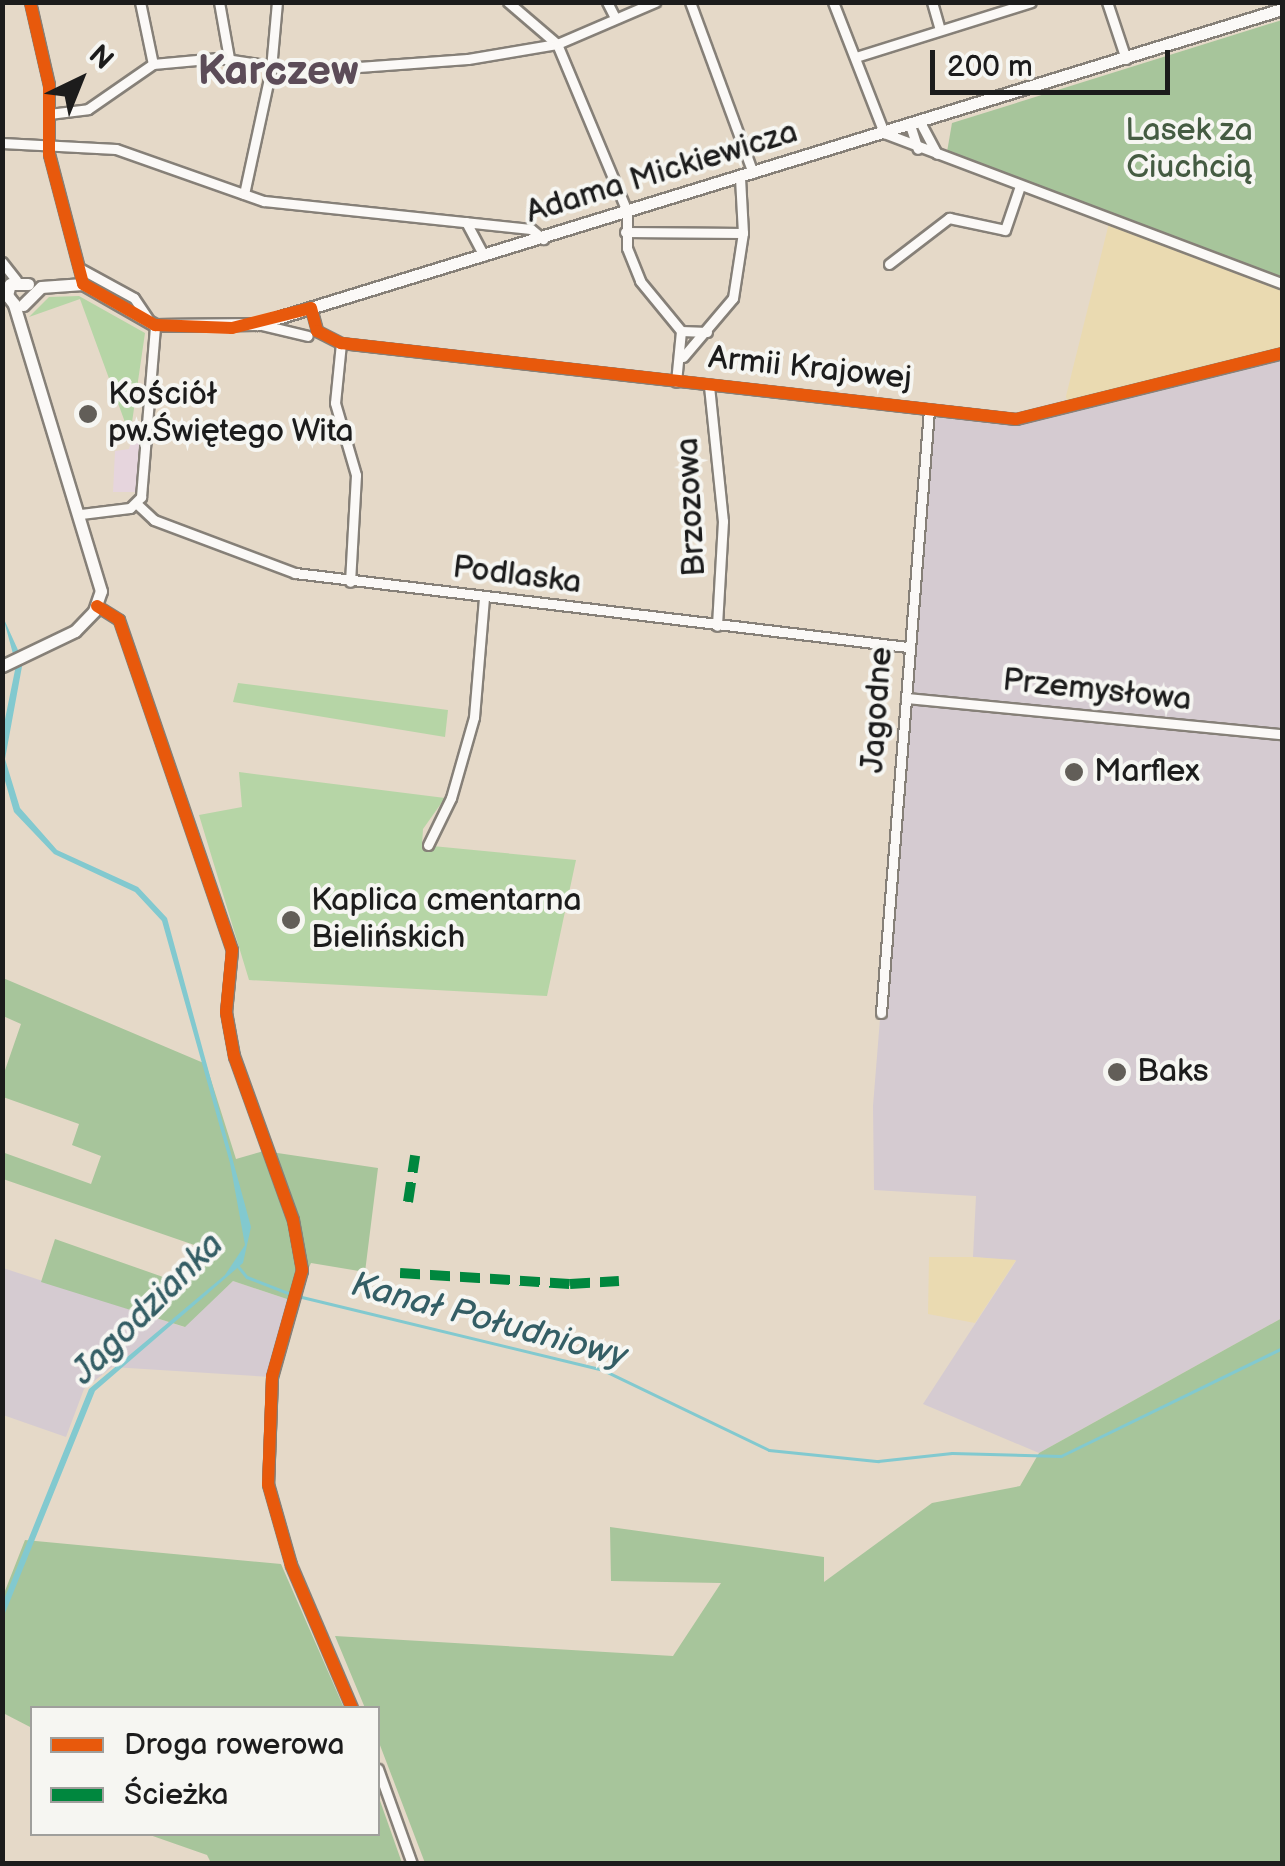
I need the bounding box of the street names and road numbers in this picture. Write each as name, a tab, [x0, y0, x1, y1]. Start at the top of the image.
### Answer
street label: Adama Mickiewicza	[522, 113, 802, 233]
street label: Armii Krajowej	[706, 339, 914, 399]
street label: Brzozowa	[669, 437, 715, 577]
street label: Podlaska	[450, 549, 584, 603]
street label: Jagodne	[854, 646, 902, 774]
street label: Przemysłowa	[1001, 662, 1193, 720]

